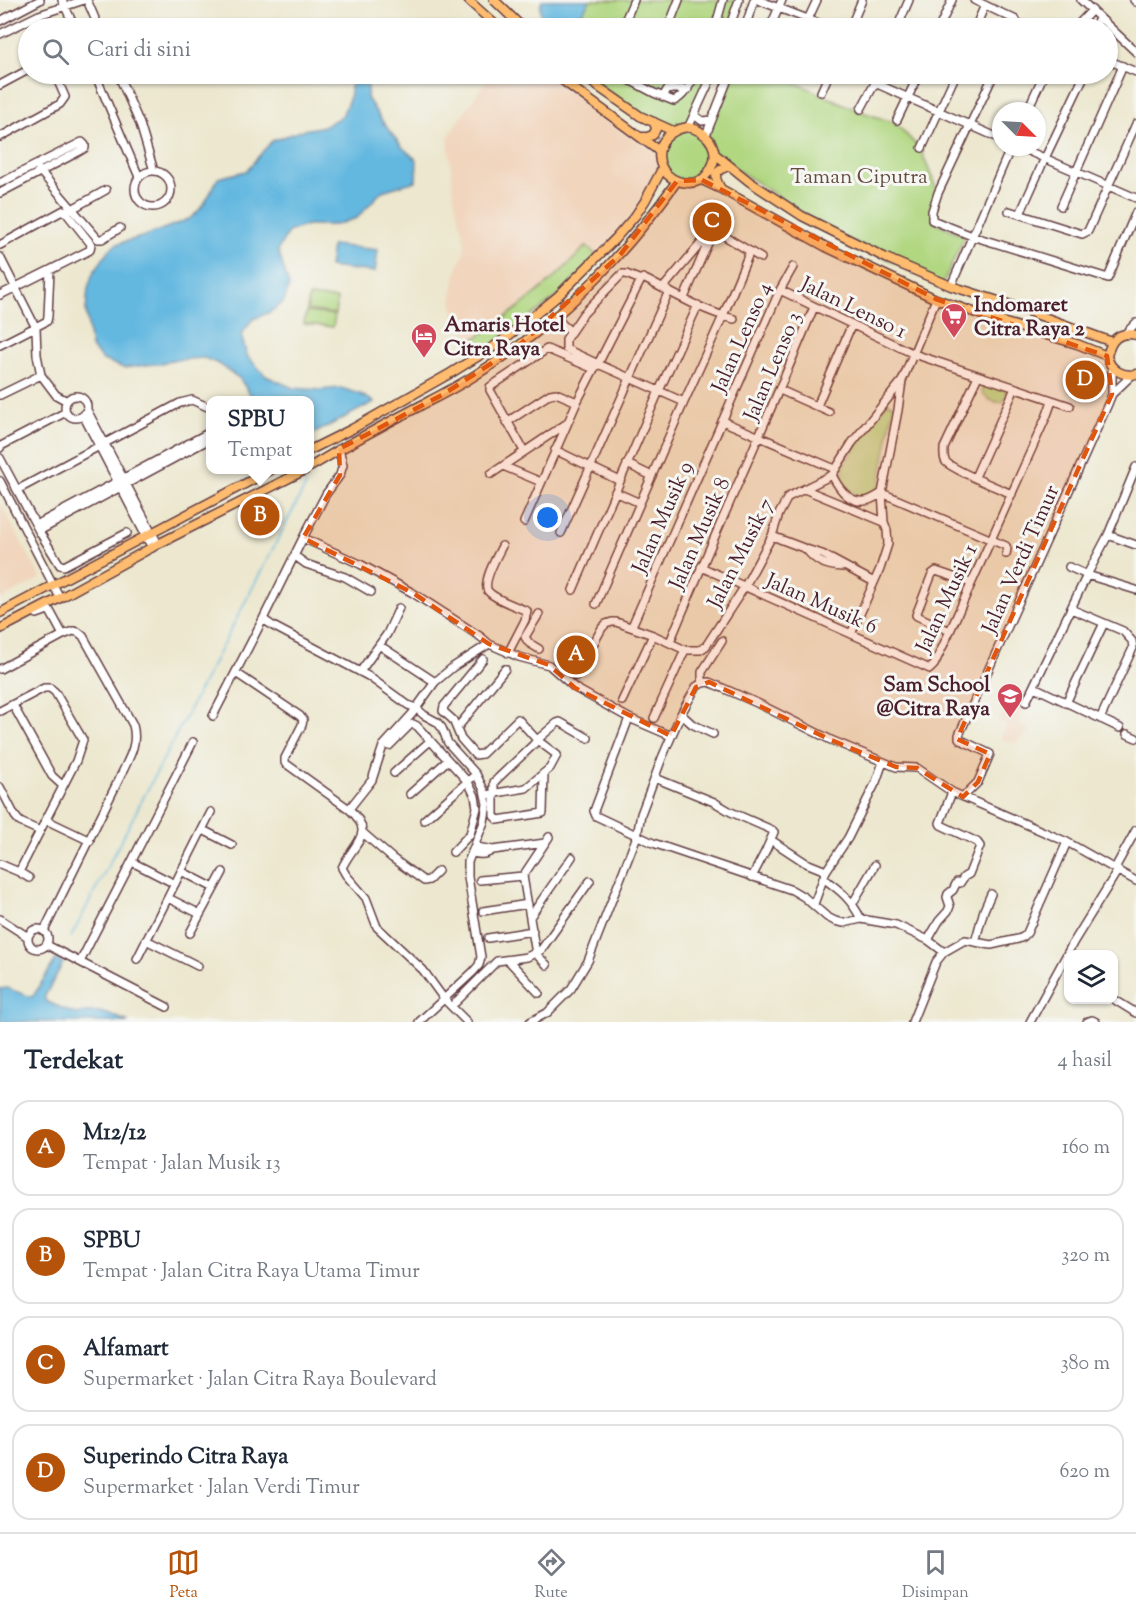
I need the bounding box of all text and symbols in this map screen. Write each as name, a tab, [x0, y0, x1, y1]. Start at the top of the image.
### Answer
search box	[18, 18, 1118, 84]
icon: search	[39, 35, 72, 68]
text: Cari di sini	[87, 35, 191, 67]
north arrow	[992, 102, 1046, 156]
park label: Taman Ciputra	[790, 163, 928, 193]
pin: C	[692, 200, 732, 244]
street label: Jalan Lenso 1	[794, 270, 911, 347]
street label: Jalan Lenso 4	[705, 278, 780, 399]
place label: Indomaret Citra Raya 2	[974, 291, 1085, 345]
supermarket icon: Indomaret Citra Raya 2	[939, 301, 969, 339]
street label: Jalan Lenso 3	[737, 308, 810, 427]
place label: Amaris Hotel Citra Raya	[444, 311, 565, 365]
hotel icon: Amaris Hotel Citra Raya	[409, 321, 439, 359]
pin: D	[1066, 358, 1104, 403]
popup	[206, 396, 314, 474]
text: SPBU	[228, 405, 285, 437]
text: Tempat	[228, 437, 292, 466]
street label: Jalan Musik 9	[625, 457, 702, 579]
street label: Jalan Musik 8	[662, 473, 739, 596]
street label: Jalan Verdi Timur	[975, 481, 1068, 640]
street label: Jalan Musik 7	[701, 493, 783, 615]
pin: B	[240, 494, 280, 538]
your location	[533, 503, 562, 532]
street label: Jalan Musik 1	[909, 540, 986, 659]
street label: Jalan Musik 6	[759, 566, 882, 643]
pin: A	[556, 632, 596, 678]
place label: Sam School @Citra Raya	[876, 671, 990, 725]
school or university icon: Sam School @Citra Raya	[995, 681, 1025, 719]
map controls	[1064, 950, 1118, 1004]
button: layers	[1064, 950, 1118, 1004]
text: Terdekat	[24, 1043, 123, 1080]
text: 4 hasil	[1058, 1047, 1112, 1076]
text: M12/12	[83, 1118, 146, 1150]
text: A	[37, 1134, 54, 1163]
text: 160 m	[1062, 1134, 1110, 1163]
text: Tempat · Jalan Musik 13	[83, 1150, 281, 1179]
text: SPBU	[83, 1226, 140, 1258]
text: B	[39, 1242, 52, 1271]
text: 320 m	[1061, 1242, 1110, 1271]
text: Tempat · Jalan Citra Raya Utama Timur	[83, 1258, 420, 1287]
text: Alfamart	[83, 1334, 169, 1366]
text: C	[37, 1350, 54, 1379]
text: 380 m	[1061, 1350, 1110, 1379]
text: Supermarket · Jalan Citra Raya Boulevard	[83, 1366, 437, 1395]
text: Superindo Citra Raya	[83, 1442, 288, 1474]
text: D	[38, 1458, 53, 1487]
text: 620 m	[1060, 1458, 1110, 1487]
text: Supermarket · Jalan Verdi Timur	[83, 1474, 360, 1503]
tab: Peta	[167, 1546, 200, 1605]
tab: Rute	[534, 1546, 568, 1605]
tab: Disimpan	[902, 1546, 969, 1605]

